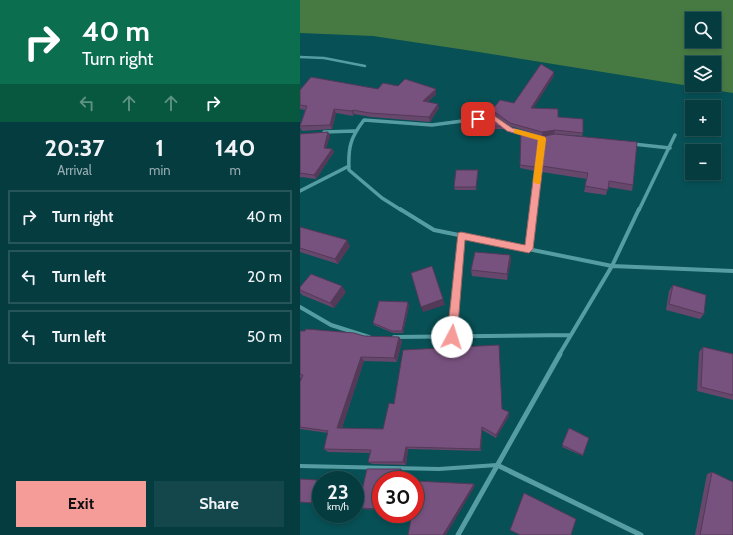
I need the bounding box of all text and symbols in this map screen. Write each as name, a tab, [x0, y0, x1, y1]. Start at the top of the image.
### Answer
map controls	[685, 12, 721, 180]
button: search	[685, 12, 721, 48]
text: 40 m	[82, 14, 150, 48]
icon: right	[16, 16, 68, 68]
text: Turn right	[82, 48, 153, 70]
button: layers	[685, 56, 721, 92]
icon: left	[76, 92, 98, 114]
icon: ahead	[118, 92, 140, 114]
icon: ahead	[160, 92, 182, 114]
icon: right	[202, 92, 224, 114]
button: +	[685, 100, 721, 136]
pin	[461, 102, 495, 136]
icon: arrive	[467, 108, 489, 130]
text: 20:37	[44, 133, 105, 162]
text: 1	[155, 133, 164, 162]
text: 140	[215, 133, 256, 162]
button: −	[685, 144, 721, 180]
text: Arrival	[57, 162, 92, 178]
text: min	[149, 162, 170, 178]
text: m	[230, 162, 241, 178]
icon: right	[18, 206, 40, 228]
text: Turn right	[52, 208, 113, 226]
text: 40 m	[246, 208, 282, 226]
icon: left	[18, 266, 40, 288]
text: Turn left	[52, 268, 106, 286]
text: 20 m	[247, 268, 282, 286]
position arrow	[431, 316, 473, 358]
icon: left	[18, 326, 40, 348]
text: Turn left	[52, 328, 106, 346]
text: 50 m	[247, 328, 282, 346]
speed limit sign: 30	[372, 471, 424, 523]
text: 23	[327, 480, 349, 504]
button: Exit	[16, 481, 146, 527]
button: Share	[154, 481, 284, 527]
text: km/h	[327, 500, 349, 513]

